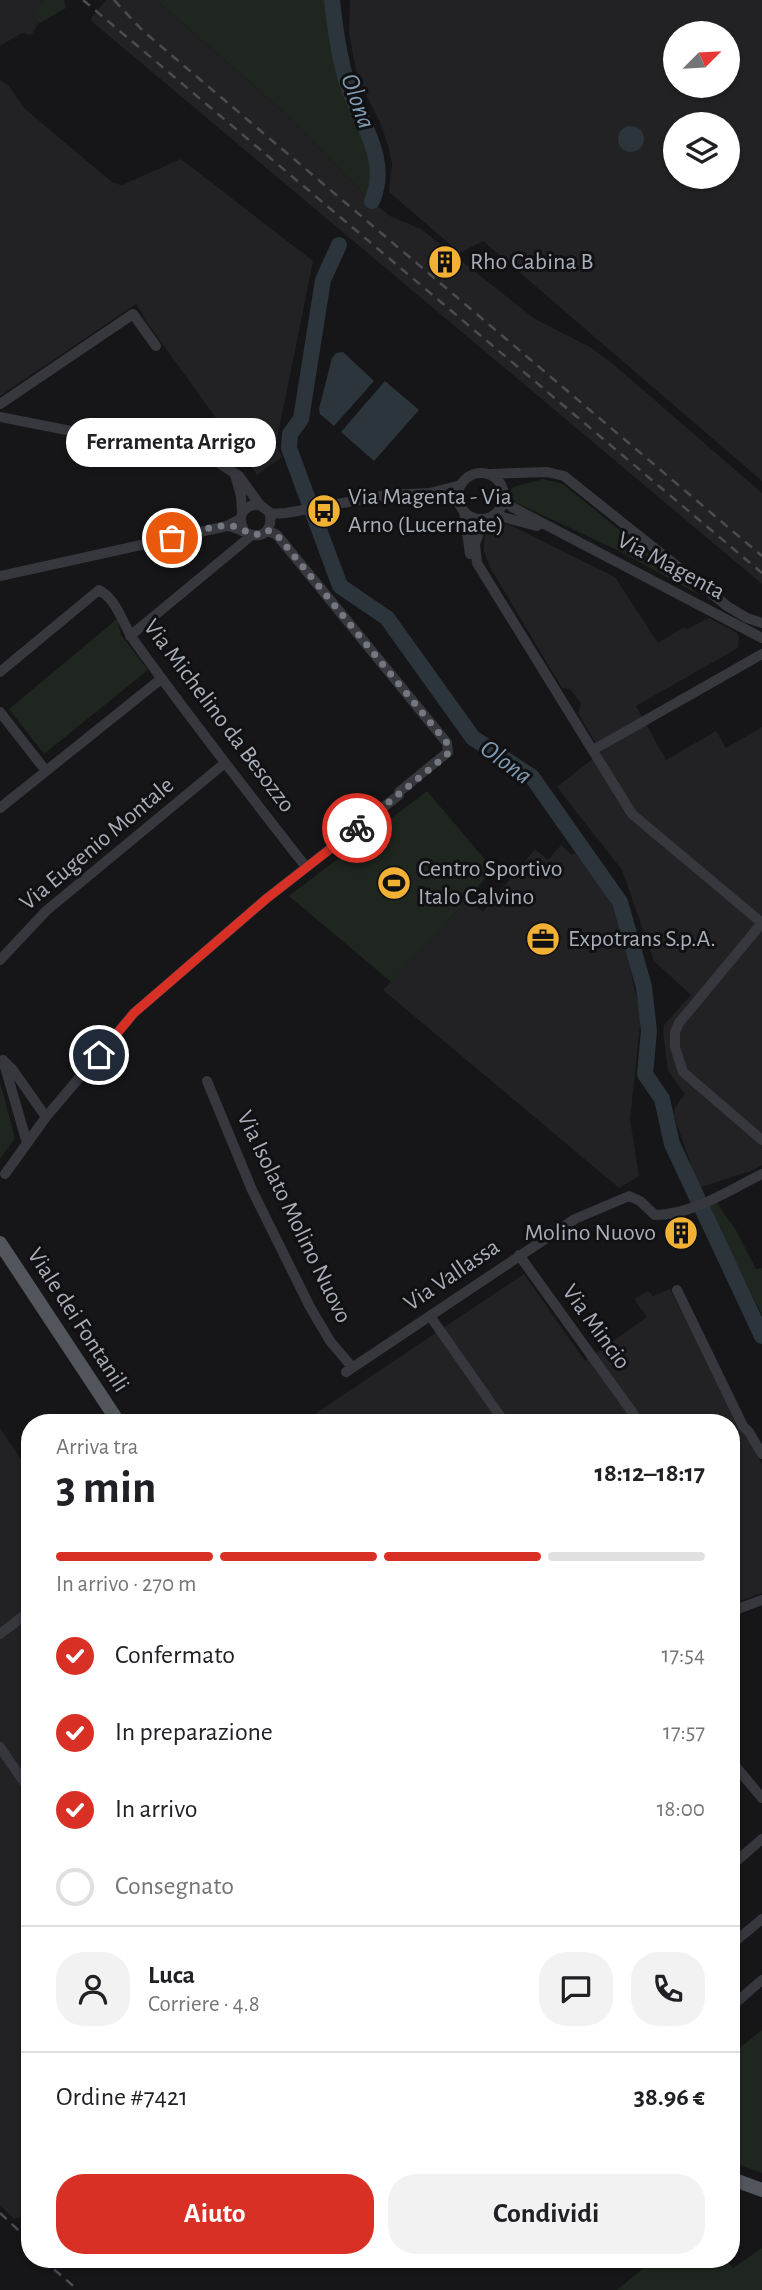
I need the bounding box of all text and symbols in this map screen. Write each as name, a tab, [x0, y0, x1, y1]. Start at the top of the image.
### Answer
north arrow	[663, 21, 740, 98]
map controls	[663, 21, 740, 189]
water label: Olona	[336, 70, 380, 132]
button: layers	[663, 112, 740, 189]
building icon: Rho Cabina B	[426, 243, 464, 281]
place label: Rho Cabina B	[470, 250, 593, 274]
callout: Ferramenta Arrigo	[67, 419, 277, 468]
text: Ferramenta Arrigo	[86, 431, 256, 454]
place label: Via Magenta - Via Arno (Lucernate)	[348, 485, 512, 537]
bus stop icon: Via Magenta - Via Arno (Lucernate)	[305, 492, 343, 530]
pin	[142, 508, 202, 568]
icon: bag	[153, 519, 191, 557]
street label: Via Magenta	[613, 528, 729, 604]
street label: Via Michelino da Besozzo	[139, 615, 299, 817]
water label: Olona	[475, 735, 537, 789]
street label: Via Eugenio Montale	[16, 773, 178, 915]
courier	[322, 793, 392, 863]
icon: bike	[338, 809, 376, 847]
place label: Centro Sportivo Italo Calvino	[418, 857, 562, 909]
sports icon: Centro Sportivo Italo Calvino	[375, 864, 413, 902]
office icon: Expotrans S.p.A.	[524, 920, 562, 958]
place label: Expotrans S.p.A.	[568, 927, 716, 951]
pin	[69, 1025, 129, 1085]
icon: home	[80, 1036, 118, 1074]
street label: Via Isolato Molino Nuovo	[232, 1107, 356, 1327]
building icon: Molino Nuovo	[662, 1214, 700, 1252]
place label: Molino Nuovo	[524, 1221, 656, 1245]
street label: Via Vallassa	[400, 1234, 504, 1316]
street label: Viale dei Fontanili	[23, 1244, 133, 1396]
street label: Via Mincio	[557, 1280, 635, 1374]
text: Arriva tra	[56, 1436, 138, 1459]
text: 18:12–18:17	[595, 1460, 705, 1486]
text: 3 min	[56, 1465, 156, 1511]
text: In arrivo · 270 m	[56, 1573, 196, 1596]
icon: check	[56, 1637, 94, 1675]
text: Confermato	[115, 1642, 235, 1668]
text: 17:54	[662, 1644, 705, 1667]
icon: check	[56, 1714, 94, 1752]
text: In preparazione	[115, 1719, 273, 1745]
text: 17:57	[663, 1721, 705, 1744]
icon: check	[56, 1791, 94, 1829]
text: In arrivo	[115, 1796, 198, 1822]
text: 18:00	[657, 1798, 705, 1821]
text: Consegnato	[115, 1873, 234, 1899]
button: person	[56, 1952, 130, 2026]
button: chat	[539, 1952, 613, 2026]
button: phone	[631, 1952, 705, 2026]
text: Luca	[148, 1962, 195, 1988]
text: Corriere · 4.8	[148, 1993, 260, 2016]
text: Ordine #7421	[56, 2084, 188, 2110]
text: 38.96 €	[634, 2084, 705, 2110]
button: Aiuto	[56, 2174, 374, 2254]
button: Condividi	[388, 2174, 705, 2254]

